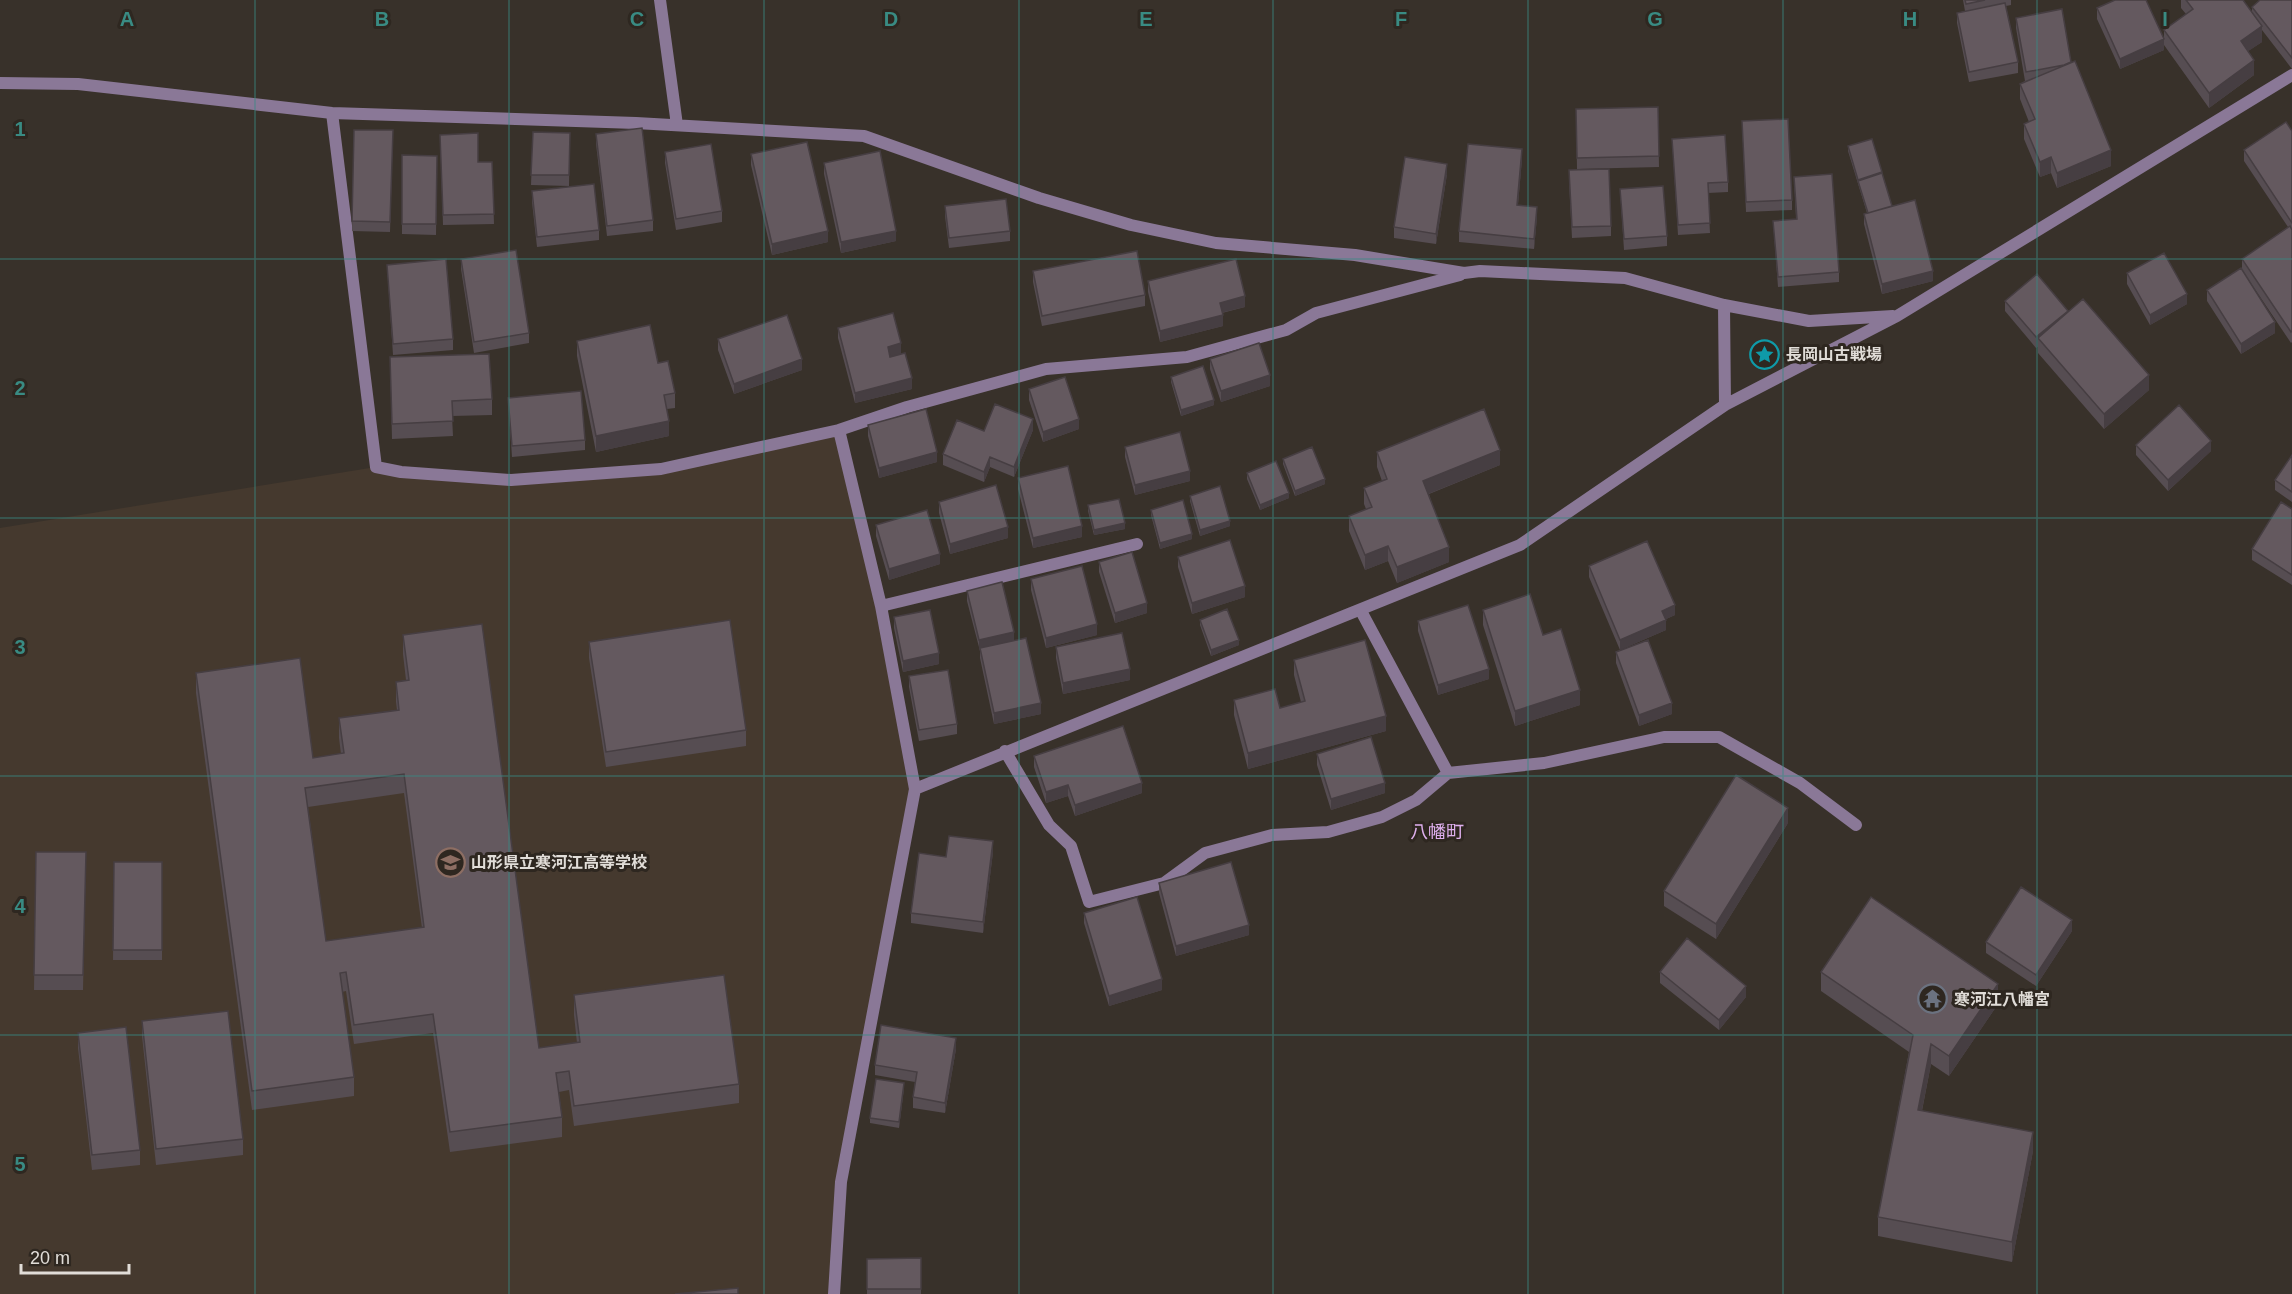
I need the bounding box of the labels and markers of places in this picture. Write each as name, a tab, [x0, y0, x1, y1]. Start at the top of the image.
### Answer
place icon: 長岡山古戦場	[1749, 338, 1781, 370]
place label: 長岡山古戦場	[1786, 345, 1882, 363]
school or university icon: 山形県立寒河江高等学校	[434, 846, 466, 878]
place label: 山形県立寒河江高等学校	[471, 854, 647, 871]
temple icon: 寒河江八幡宮	[1917, 983, 1949, 1015]
place label: 寒河江八幡宮	[1954, 991, 2050, 1008]

